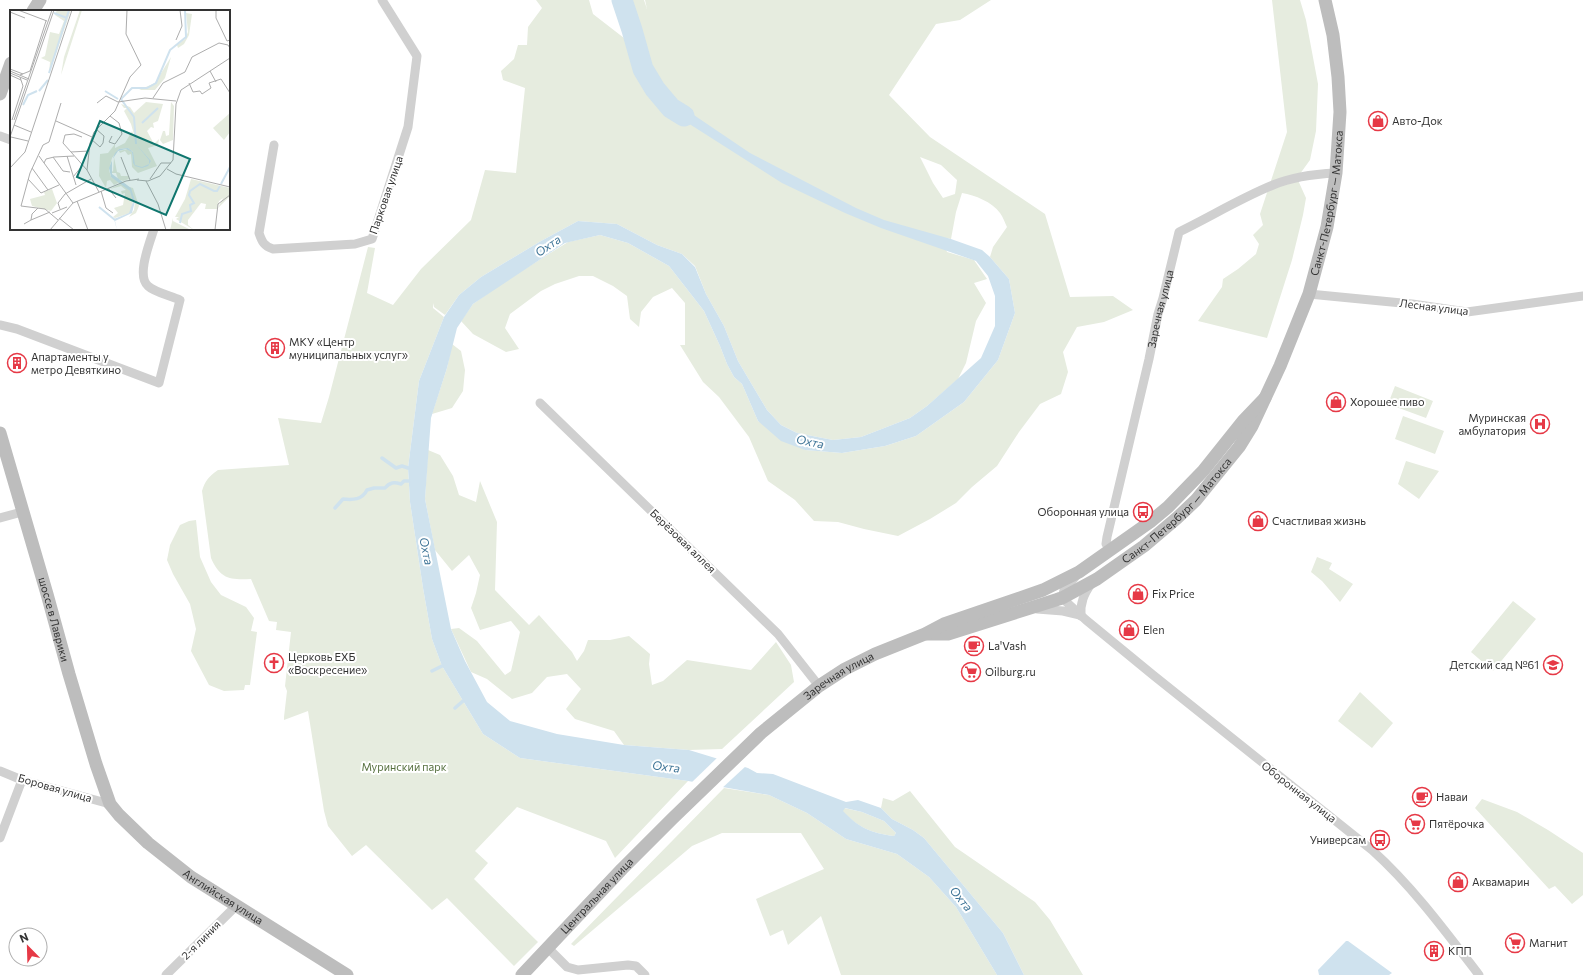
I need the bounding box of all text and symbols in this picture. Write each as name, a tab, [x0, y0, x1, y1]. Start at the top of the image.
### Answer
inset map	[10, 10, 230, 230]
shop icon: Авто-Док	[1367, 110, 1389, 132]
place label: Авто-Док	[1392, 114, 1443, 127]
street label: Санкт-Петербург — Матокса	[1307, 130, 1345, 277]
street label: Парковая улица	[366, 154, 405, 236]
water label: Охта	[532, 232, 563, 259]
street label: Заречная улица	[1144, 268, 1176, 349]
street label: Лесная улица	[1399, 296, 1469, 317]
place label: МКУ «Центр муниципальных услуг»	[289, 335, 408, 361]
building icon: МКУ «Центр муниципальных услуг»	[264, 337, 286, 359]
place label: Апартаменты у метро Девяткино	[31, 350, 122, 376]
building icon: Апартаменты у метро Девяткино	[6, 352, 28, 374]
shop icon: Хорошее пиво	[1325, 391, 1347, 413]
place label: Хорошее пиво	[1350, 395, 1425, 408]
place label: Муринская амбулатория	[1458, 411, 1526, 437]
hospital icon: Муринская амбулатория	[1529, 413, 1551, 435]
water label: Охта	[795, 431, 825, 451]
street label: Санкт-Петербург — Матокса	[1119, 455, 1234, 566]
bus stop icon: Оборонная улица	[1132, 501, 1154, 523]
place label: Оборонная улица	[1038, 505, 1129, 518]
street label: Берёзовая аллея	[648, 506, 719, 575]
shop icon: Счастливая жизнь	[1247, 510, 1269, 532]
place label: Счастливая жизнь	[1272, 514, 1366, 527]
water label: Охта	[417, 536, 437, 566]
street label: шоссе в Лаврики	[36, 575, 72, 663]
shop icon: Fix Price	[1127, 583, 1149, 605]
place label: Fix Price	[1152, 587, 1195, 600]
shop icon: Elen	[1118, 619, 1140, 641]
place label: Elen	[1143, 623, 1164, 636]
cafe icon: La'Vash	[963, 635, 985, 657]
place label: La'Vash	[988, 639, 1026, 652]
street label: Заречная улица	[801, 649, 876, 702]
place label: Церковь ЕХБ «Воскресение»	[288, 650, 367, 676]
church icon: Церковь ЕХБ «Воскресение»	[263, 652, 285, 674]
school or university icon: Детский сад №61	[1542, 654, 1564, 676]
place label: Детский сад №61	[1449, 658, 1539, 671]
supermarket icon: Oilburg.ru	[960, 661, 982, 683]
place label: Oilburg.ru	[985, 665, 1036, 678]
water label: Охта	[651, 757, 681, 775]
street label: Оборонная улица	[1259, 758, 1339, 825]
park label: Муринский парк	[361, 760, 447, 773]
street label: Боровая улица	[17, 771, 93, 804]
cafe icon: Наваи	[1411, 786, 1433, 808]
place label: Наваи	[1436, 790, 1468, 803]
supermarket icon: Пятёрочка	[1404, 813, 1426, 835]
place label: Пятёрочка	[1429, 817, 1484, 830]
bus stop icon: Универсам	[1369, 829, 1391, 851]
place label: Универсам	[1310, 833, 1366, 846]
street label: Центральная улица	[557, 855, 636, 936]
street label: Английская улица	[181, 866, 266, 927]
shop icon: Аквамарин	[1447, 871, 1469, 893]
place label: Аквамарин	[1472, 875, 1530, 888]
water label: Охта	[948, 883, 976, 914]
street label: 2-я линия	[178, 917, 223, 962]
north arrow	[8, 927, 48, 967]
text: N	[18, 930, 30, 945]
supermarket icon: Магнит	[1504, 932, 1526, 954]
place label: Магнит	[1529, 936, 1568, 949]
building icon: КПП	[1423, 940, 1445, 962]
place label: КПП	[1448, 944, 1472, 957]

